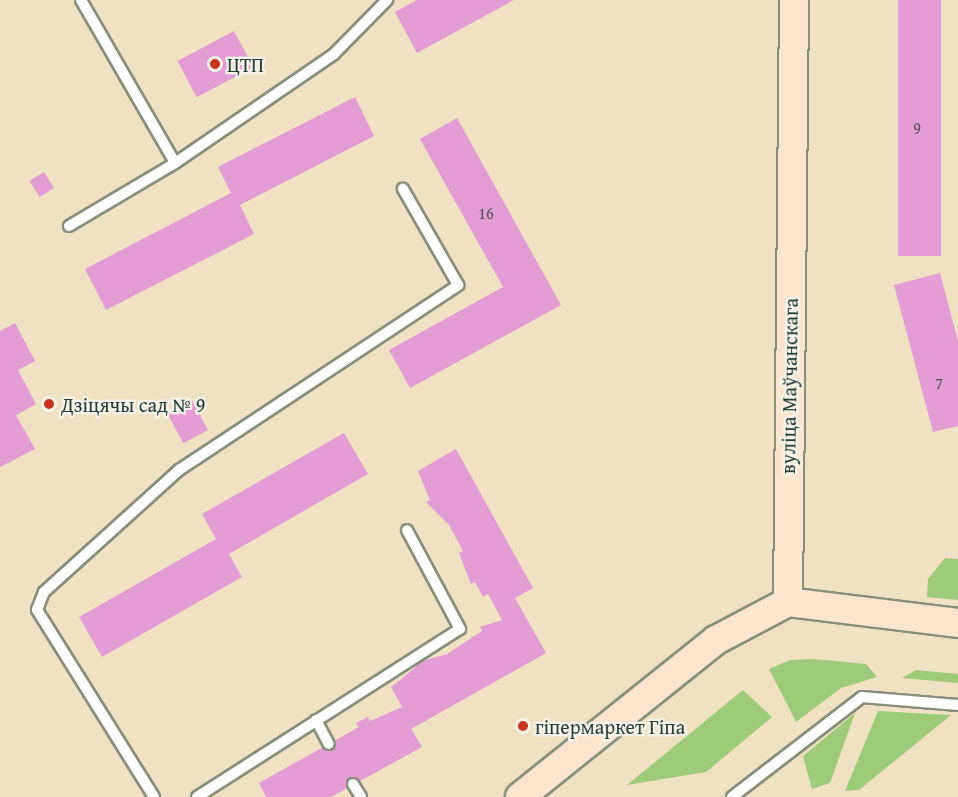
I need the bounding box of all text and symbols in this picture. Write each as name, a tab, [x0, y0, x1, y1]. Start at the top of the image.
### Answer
place label: ЦТП	[227, 52, 264, 76]
marker: ЦТП	[208, 57, 222, 71]
house number: 9	[913, 118, 921, 138]
house number: 16	[478, 203, 494, 223]
street label: вуліца Маўчанскага	[775, 298, 803, 474]
house number: 7	[935, 373, 943, 393]
place label: Дзіцячы сад № 9	[61, 392, 205, 416]
marker: Дзіцячы сад № 9	[42, 397, 56, 411]
place label: гіпермаркет Гіпа	[535, 714, 685, 738]
marker: гіпермаркет Гіпа	[516, 719, 530, 733]

